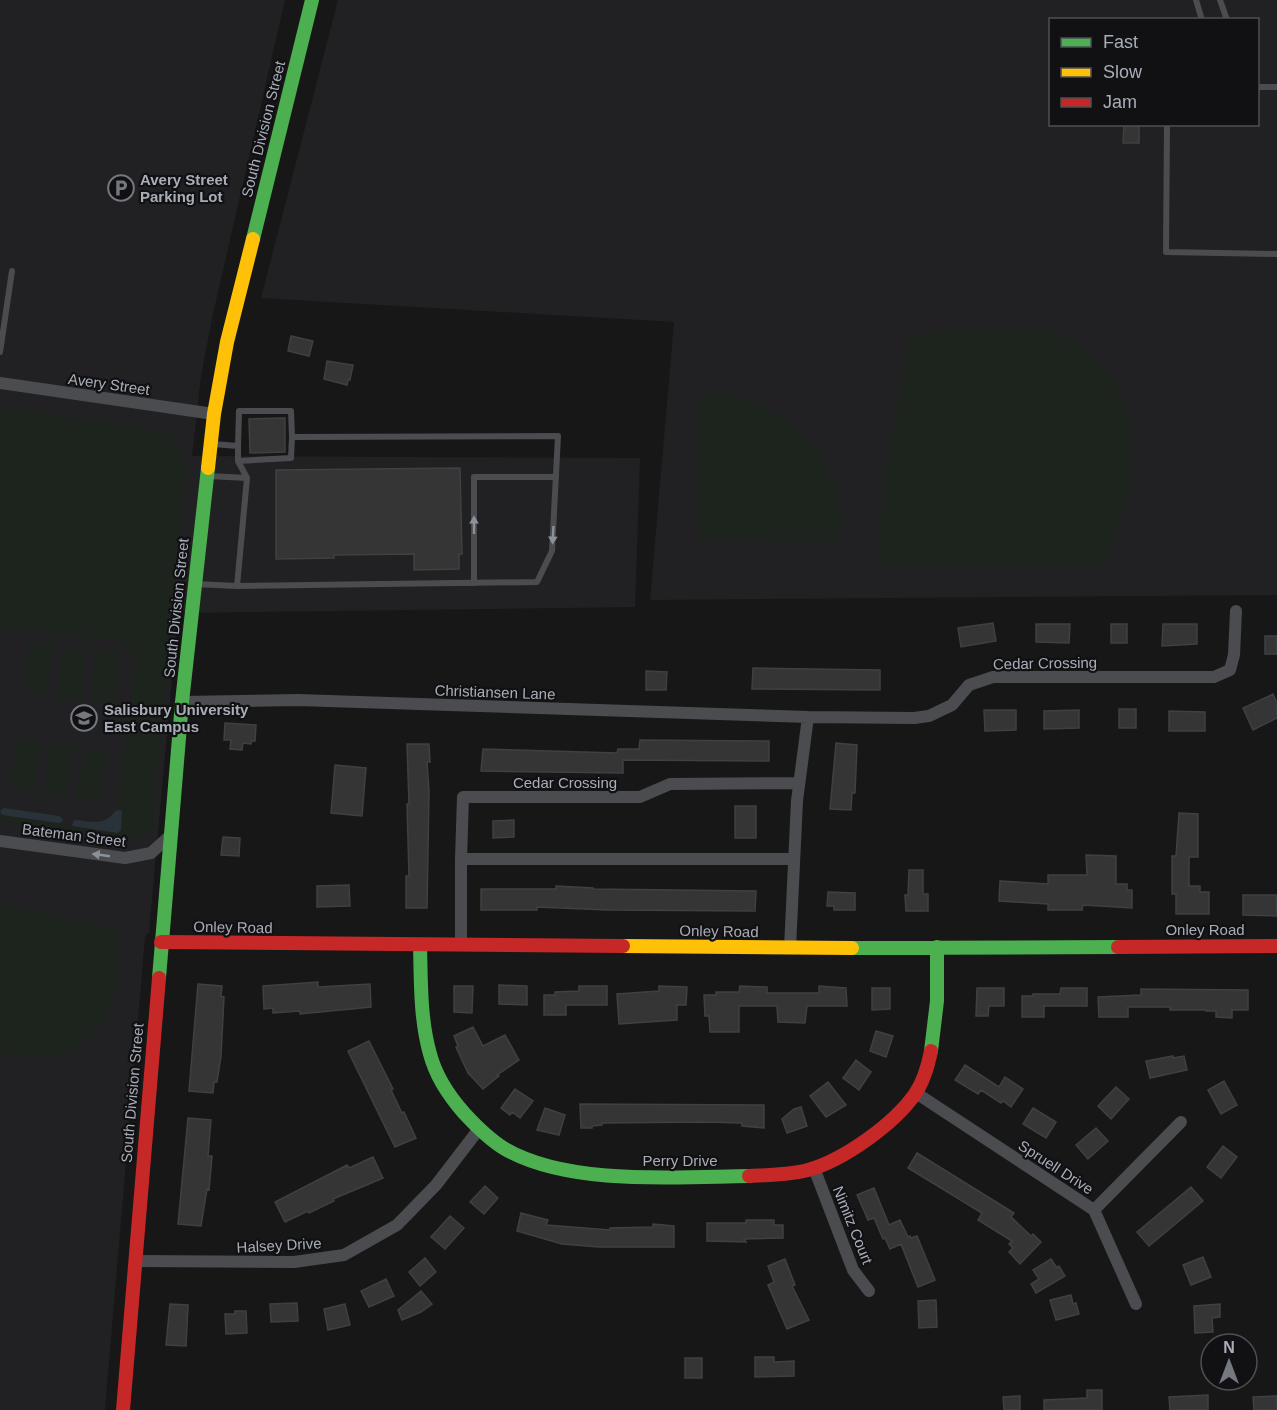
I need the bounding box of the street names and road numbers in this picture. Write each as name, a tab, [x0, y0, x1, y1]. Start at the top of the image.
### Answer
street label: South Division Street	[238, 58, 288, 199]
street label: Avery Street	[67, 370, 152, 398]
street label: South Division Street	[160, 537, 192, 679]
street label: Cedar Crossing	[993, 654, 1097, 672]
street label: Christiansen Lane	[434, 681, 556, 703]
street label: Cedar Crossing	[513, 774, 617, 791]
street label: Bateman Street	[21, 820, 128, 850]
street label: Onley Road	[193, 918, 273, 936]
street label: Onley Road	[1165, 921, 1245, 938]
street label: Onley Road	[679, 922, 759, 940]
street label: South Division Street	[117, 1022, 147, 1164]
street label: Spruell Drive	[1015, 1136, 1097, 1198]
street label: Perry Drive	[642, 1152, 718, 1169]
street label: Nimitz Court	[830, 1184, 877, 1267]
street label: Halsey Drive	[236, 1234, 322, 1256]

